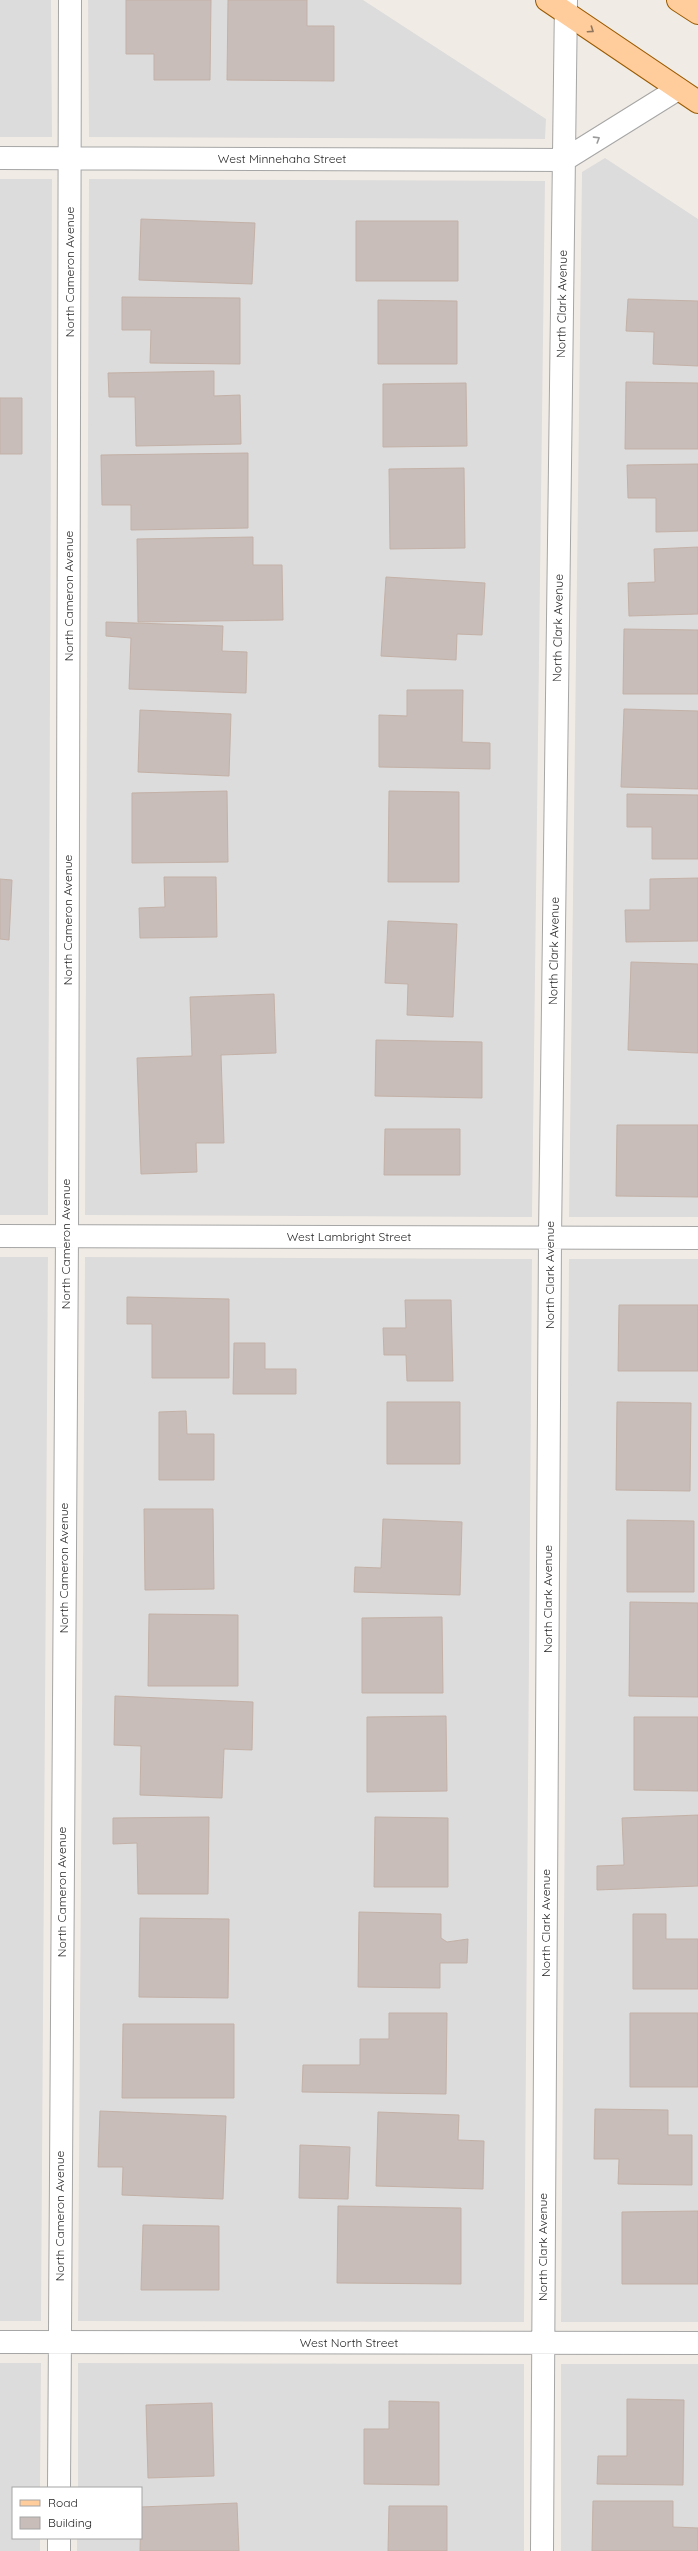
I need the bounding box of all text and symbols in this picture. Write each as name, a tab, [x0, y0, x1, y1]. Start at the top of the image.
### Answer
one-way arrow	[587, 25, 594, 33]
one-way arrow	[593, 136, 600, 144]
street label: West Minnehaha Street	[218, 151, 346, 166]
street label: North Cameron Avenue	[62, 207, 77, 337]
street label: North Clark Avenue	[553, 250, 570, 358]
street label: North Cameron Avenue	[61, 531, 76, 661]
street label: North Clark Avenue	[549, 574, 566, 682]
street label: North Cameron Avenue	[60, 855, 75, 985]
street label: North Clark Avenue	[545, 897, 562, 1005]
street label: North Cameron Avenue	[58, 1179, 73, 1309]
street label: North Clark Avenue	[542, 1221, 557, 1329]
street label: West Lambright Street	[287, 1229, 411, 1244]
street label: North Cameron Avenue	[56, 1503, 71, 1633]
street label: North Clark Avenue	[540, 1545, 555, 1653]
street label: North Cameron Avenue	[54, 1827, 69, 1957]
street label: North Clark Avenue	[538, 1869, 553, 1977]
street label: North Cameron Avenue	[52, 2151, 67, 2281]
street label: North Clark Avenue	[535, 2193, 550, 2301]
street label: West North Street	[300, 2335, 398, 2350]
legend	[12, 2487, 142, 2539]
text: Road	[48, 2495, 78, 2510]
text: Building	[48, 2515, 92, 2530]

